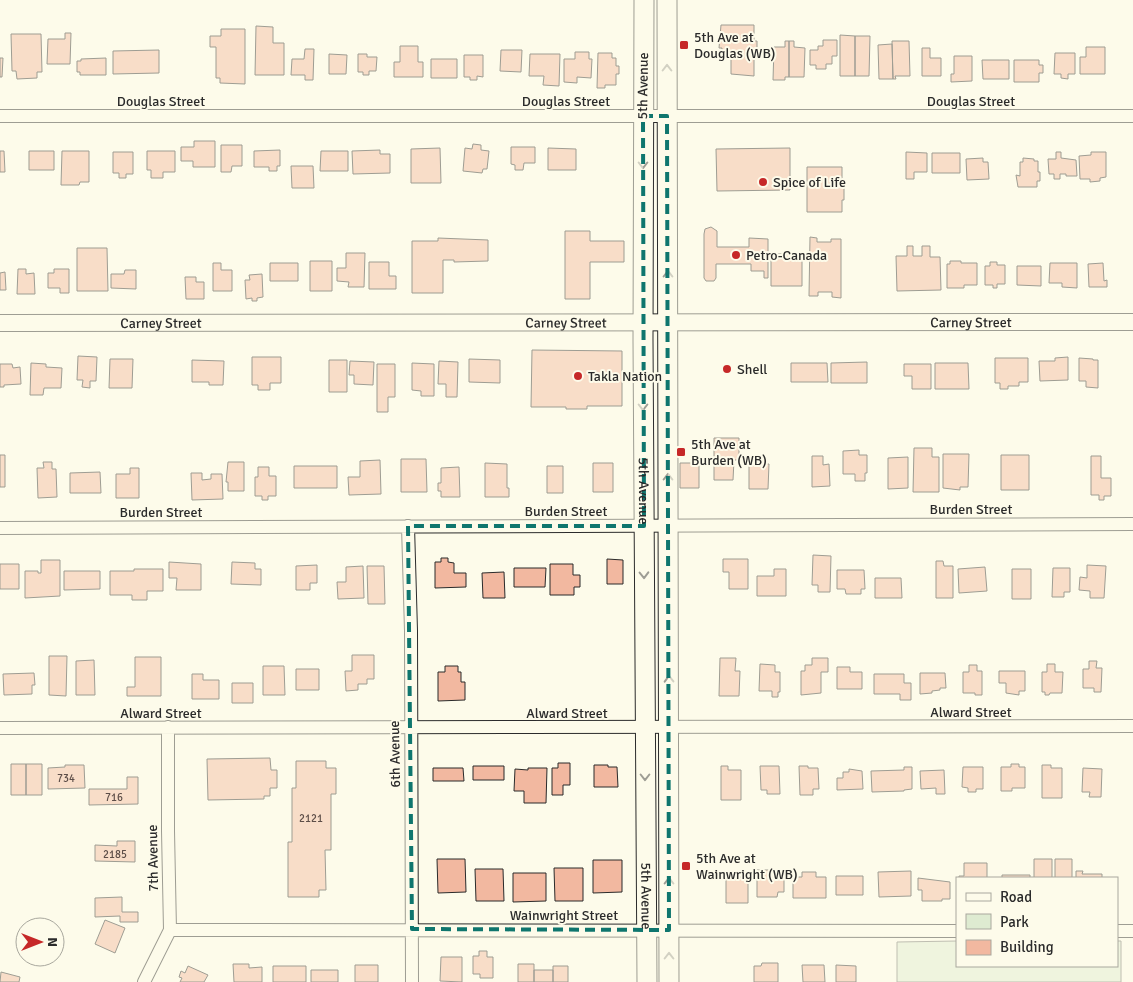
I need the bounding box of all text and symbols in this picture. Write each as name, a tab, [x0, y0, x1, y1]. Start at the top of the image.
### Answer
place label: 5th Ave at Douglas (WB)	[694, 29, 776, 62]
marker: 5th Ave at Douglas (WB)	[678, 39, 690, 51]
street label: 5th Avenue	[634, 52, 652, 120]
one-way arrow	[662, 63, 672, 71]
street label: Douglas Street	[117, 93, 205, 110]
street label: Douglas Street	[522, 93, 610, 110]
street label: Douglas Street	[927, 93, 1015, 110]
one-way arrow	[638, 161, 648, 169]
place label: Spice of Life	[773, 174, 846, 191]
marker: Spice of Life	[757, 176, 769, 188]
place label: Petro-Canada	[746, 247, 827, 264]
marker: Petro-Canada	[730, 249, 742, 261]
one-way arrow	[663, 270, 673, 278]
street label: Carney Street	[120, 314, 202, 331]
street label: Carney Street	[525, 314, 607, 331]
street label: Carney Street	[930, 314, 1012, 331]
place label: Shell	[737, 361, 767, 378]
marker: Shell	[721, 363, 733, 375]
place label: Takla Nation	[588, 368, 662, 385]
marker: Takla Nation	[572, 370, 584, 382]
one-way arrow	[638, 404, 648, 411]
place label: 5th Ave at Burden (WB)	[691, 436, 767, 469]
marker: 5th Ave at Burden (WB)	[675, 446, 687, 458]
street label: 5th Avenue	[635, 457, 653, 525]
one-way arrow	[663, 473, 673, 480]
street label: Burden Street	[930, 501, 1012, 518]
street label: Burden Street	[525, 503, 607, 520]
street label: Burden Street	[120, 504, 202, 521]
one-way arrow	[639, 571, 649, 579]
one-way arrow	[664, 675, 674, 682]
street label: Alward Street	[930, 704, 1012, 721]
street label: Alward Street	[120, 705, 202, 722]
street label: Alward Street	[526, 705, 608, 722]
street label: 6th Avenue	[386, 720, 404, 788]
house number: 734	[57, 772, 75, 785]
one-way arrow	[640, 774, 650, 781]
house number: 716	[105, 791, 123, 804]
house number: 2121	[299, 812, 323, 825]
street label: 7th Avenue	[144, 824, 162, 892]
house number: 2185	[103, 848, 127, 861]
place label: 5th Ave at Wainwright (WB)	[696, 850, 798, 883]
marker: 5th Ave at Wainwright (WB)	[680, 860, 692, 872]
street label: 5th Avenue	[638, 862, 655, 930]
one-way arrow	[664, 877, 674, 884]
legend	[956, 877, 1118, 967]
text: Road	[1000, 888, 1032, 906]
street label: Wainwright Street	[510, 907, 618, 924]
text: Park	[1000, 913, 1029, 931]
north arrow	[15, 917, 65, 967]
text: N	[44, 937, 61, 947]
text: Building	[1000, 938, 1054, 956]
one-way arrow	[664, 952, 674, 960]

